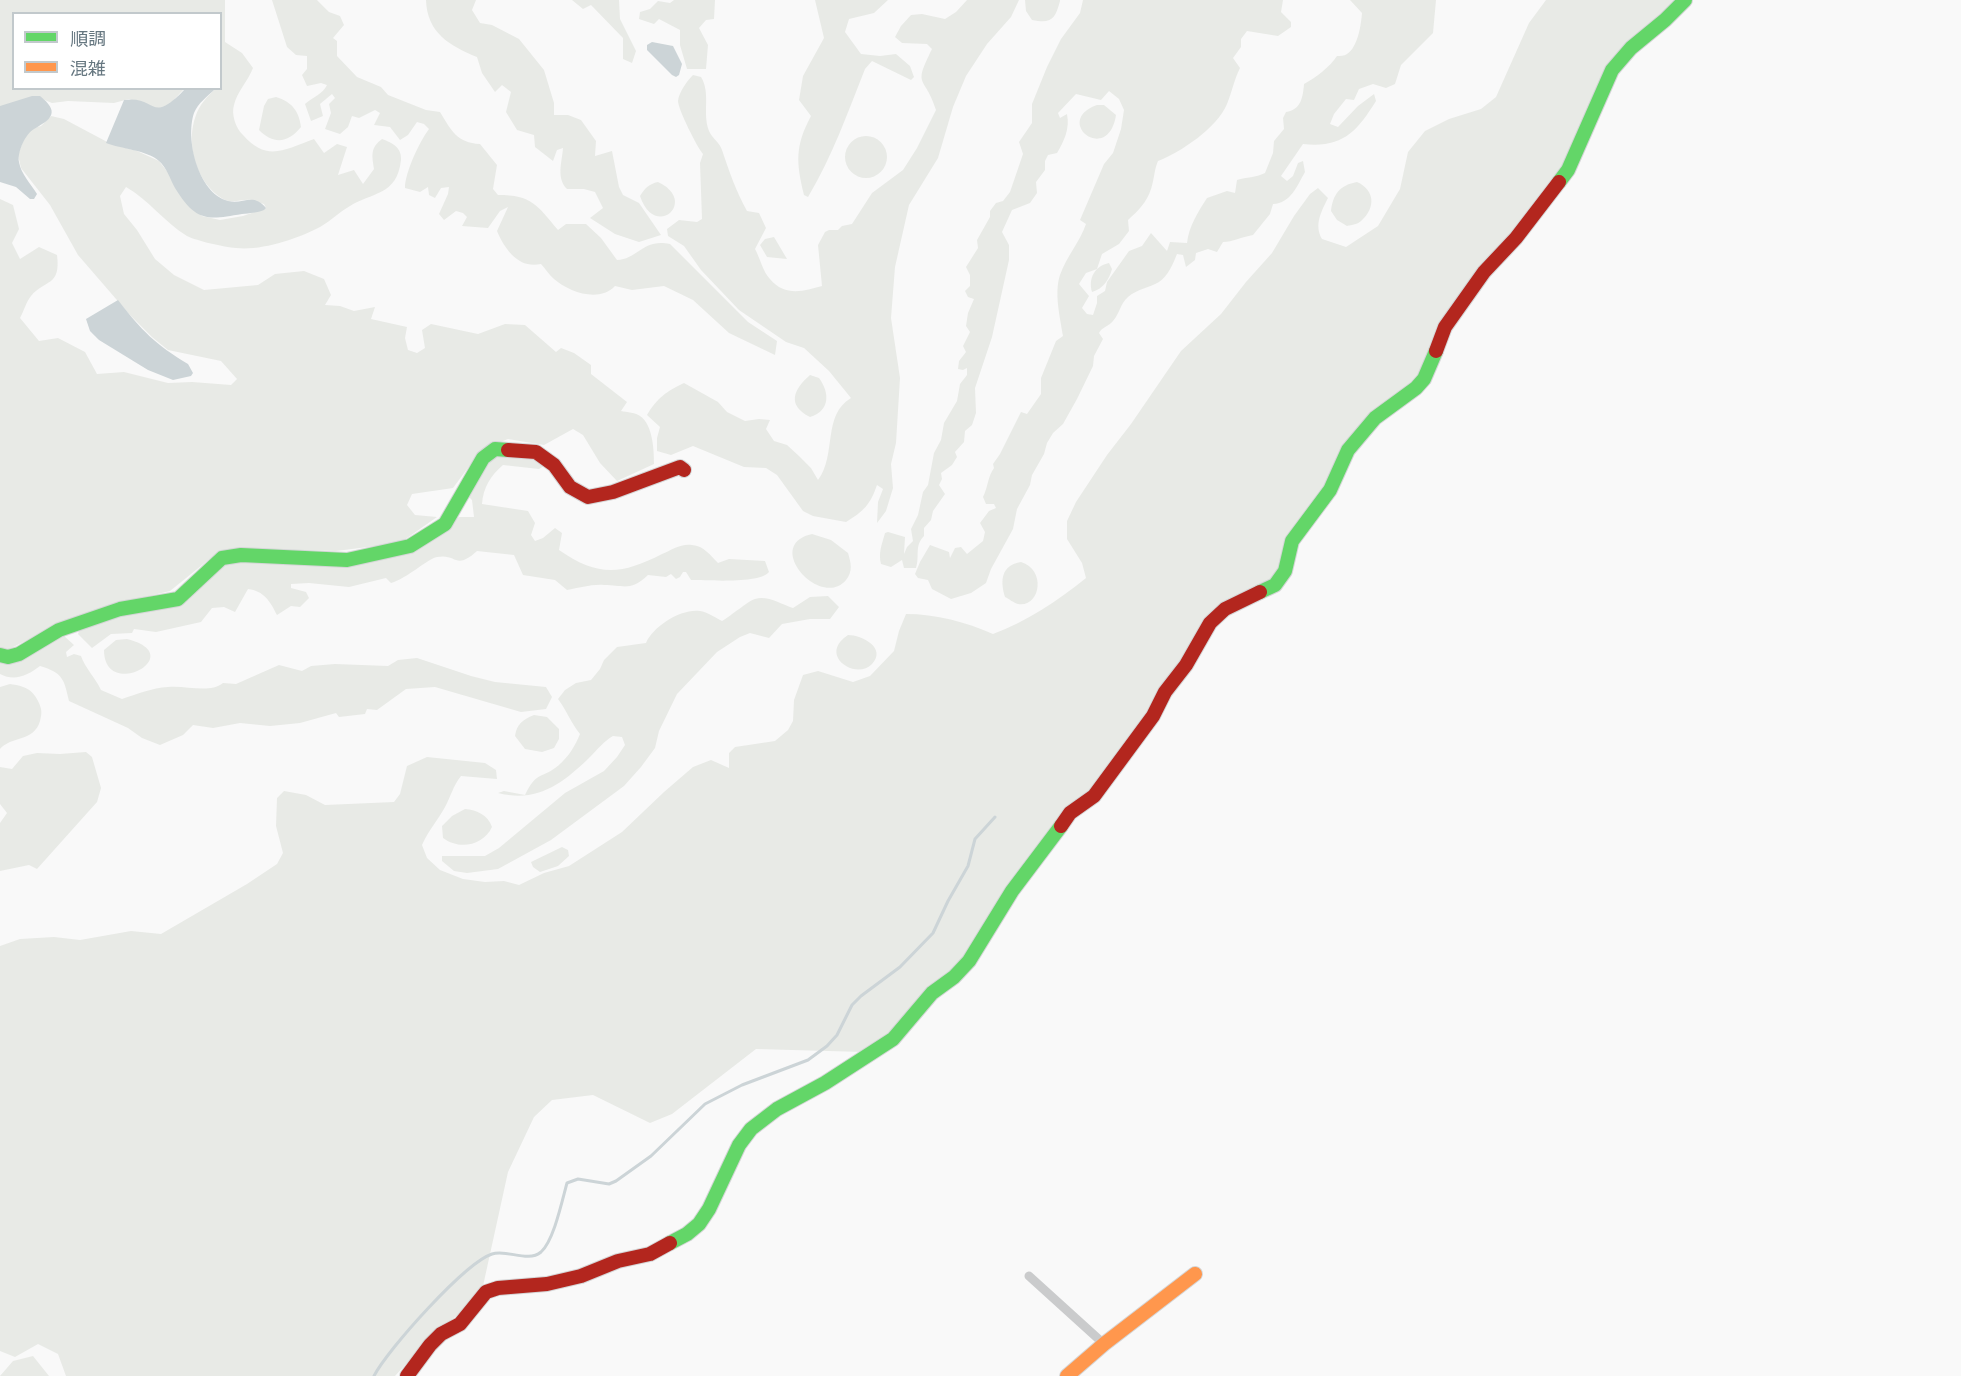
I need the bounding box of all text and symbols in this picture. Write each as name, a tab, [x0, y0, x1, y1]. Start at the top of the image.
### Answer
legend	[12, 12, 222, 90]
text: 順調	[70, 28, 106, 50]
text: 混雑	[70, 58, 106, 80]

